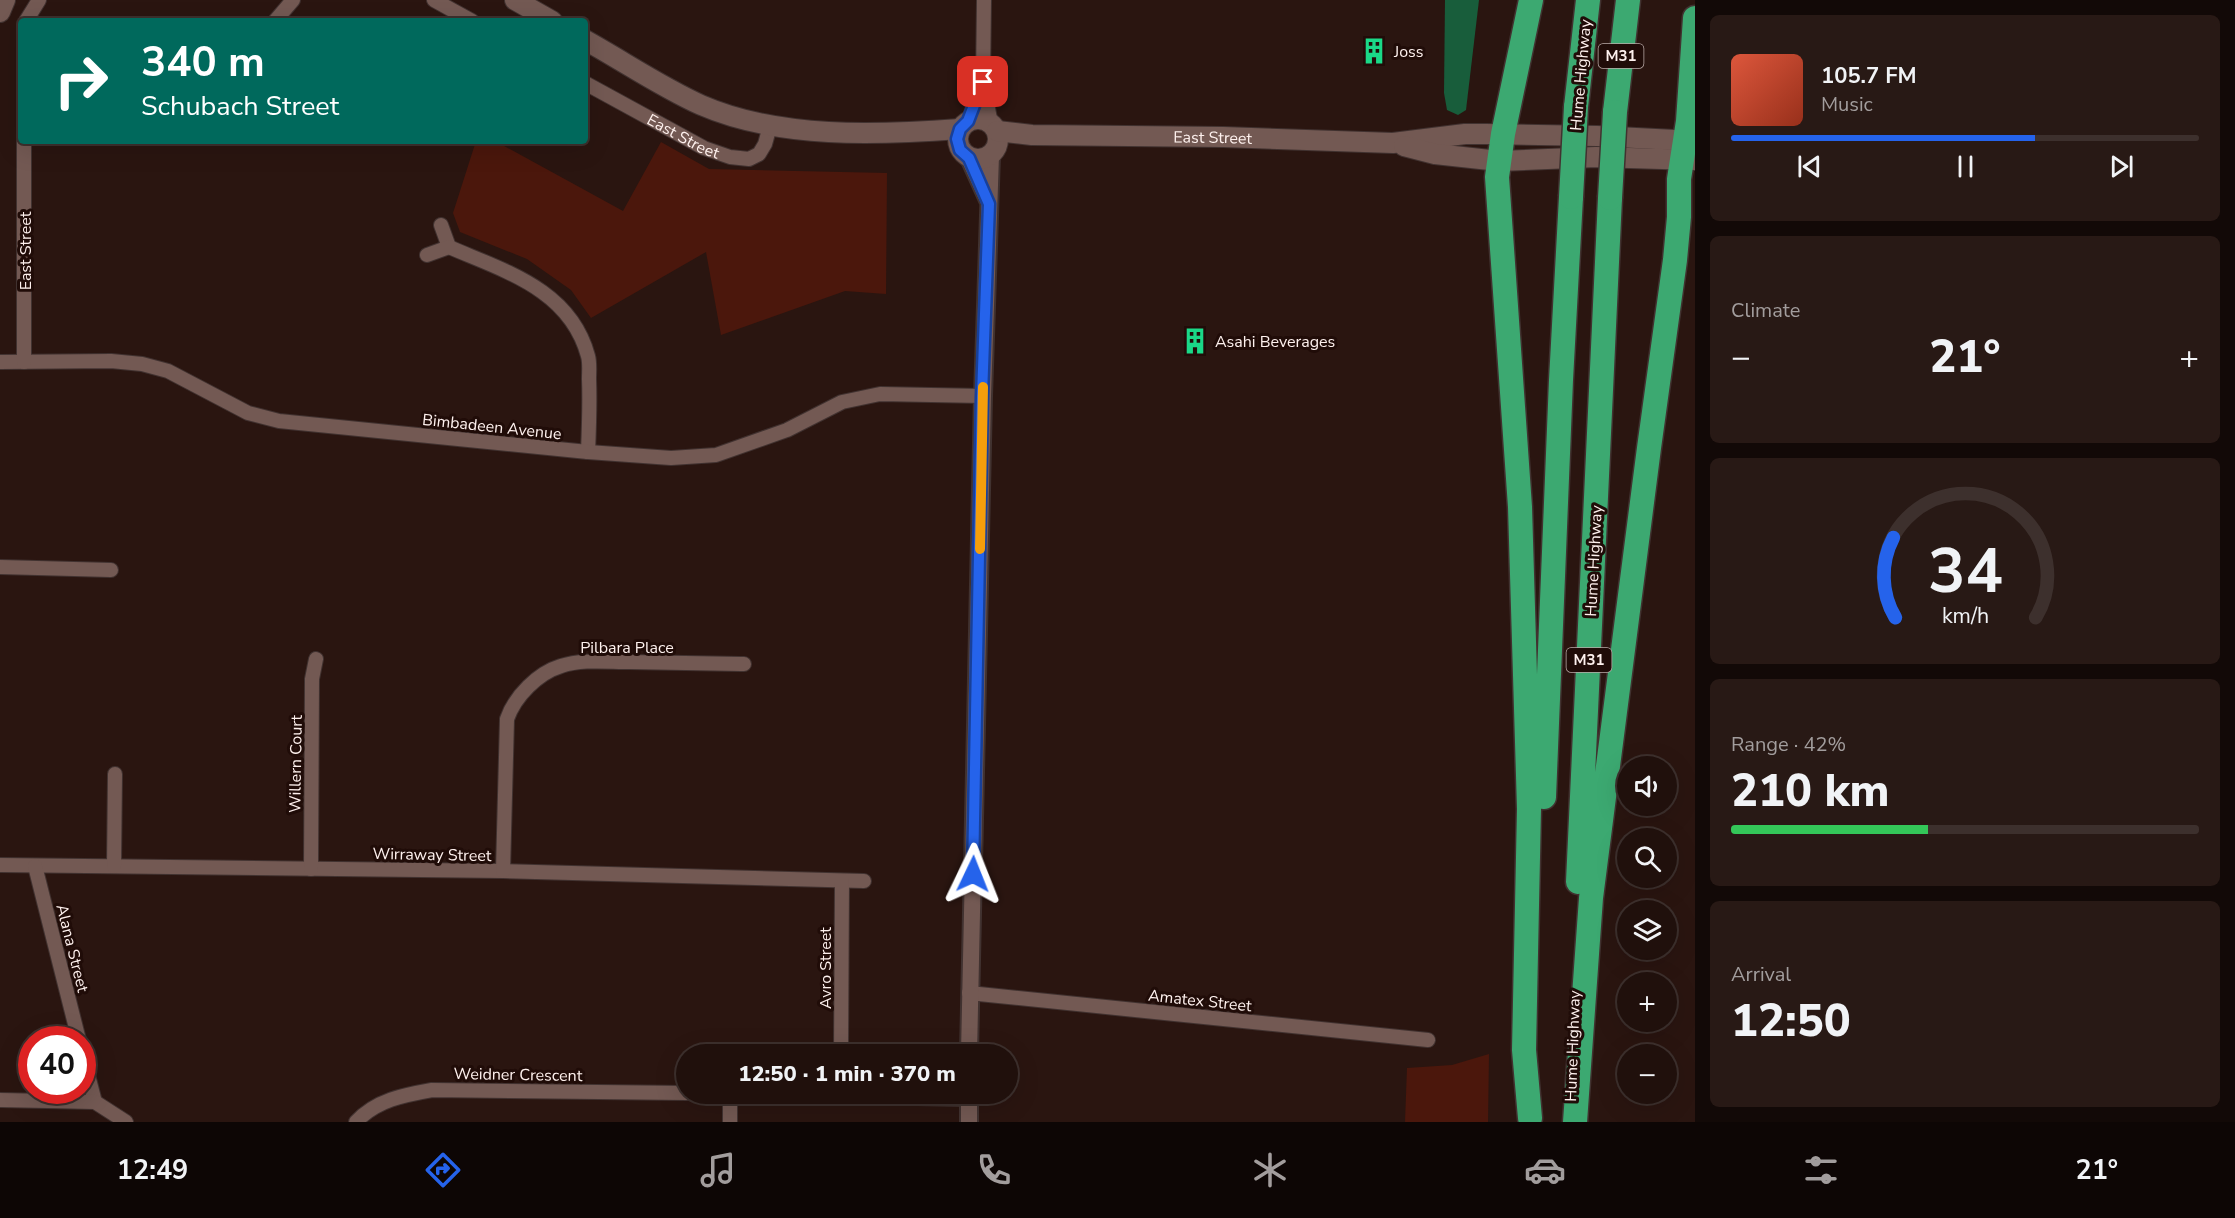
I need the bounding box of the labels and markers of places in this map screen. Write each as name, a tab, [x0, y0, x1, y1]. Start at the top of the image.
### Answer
building icon: Joss	[1359, 36, 1389, 66]
place label: Joss	[1393, 41, 1423, 63]
pin	[957, 56, 1008, 107]
building icon: Asahi Beverages	[1180, 326, 1210, 356]
place label: Asahi Beverages	[1215, 331, 1335, 353]

